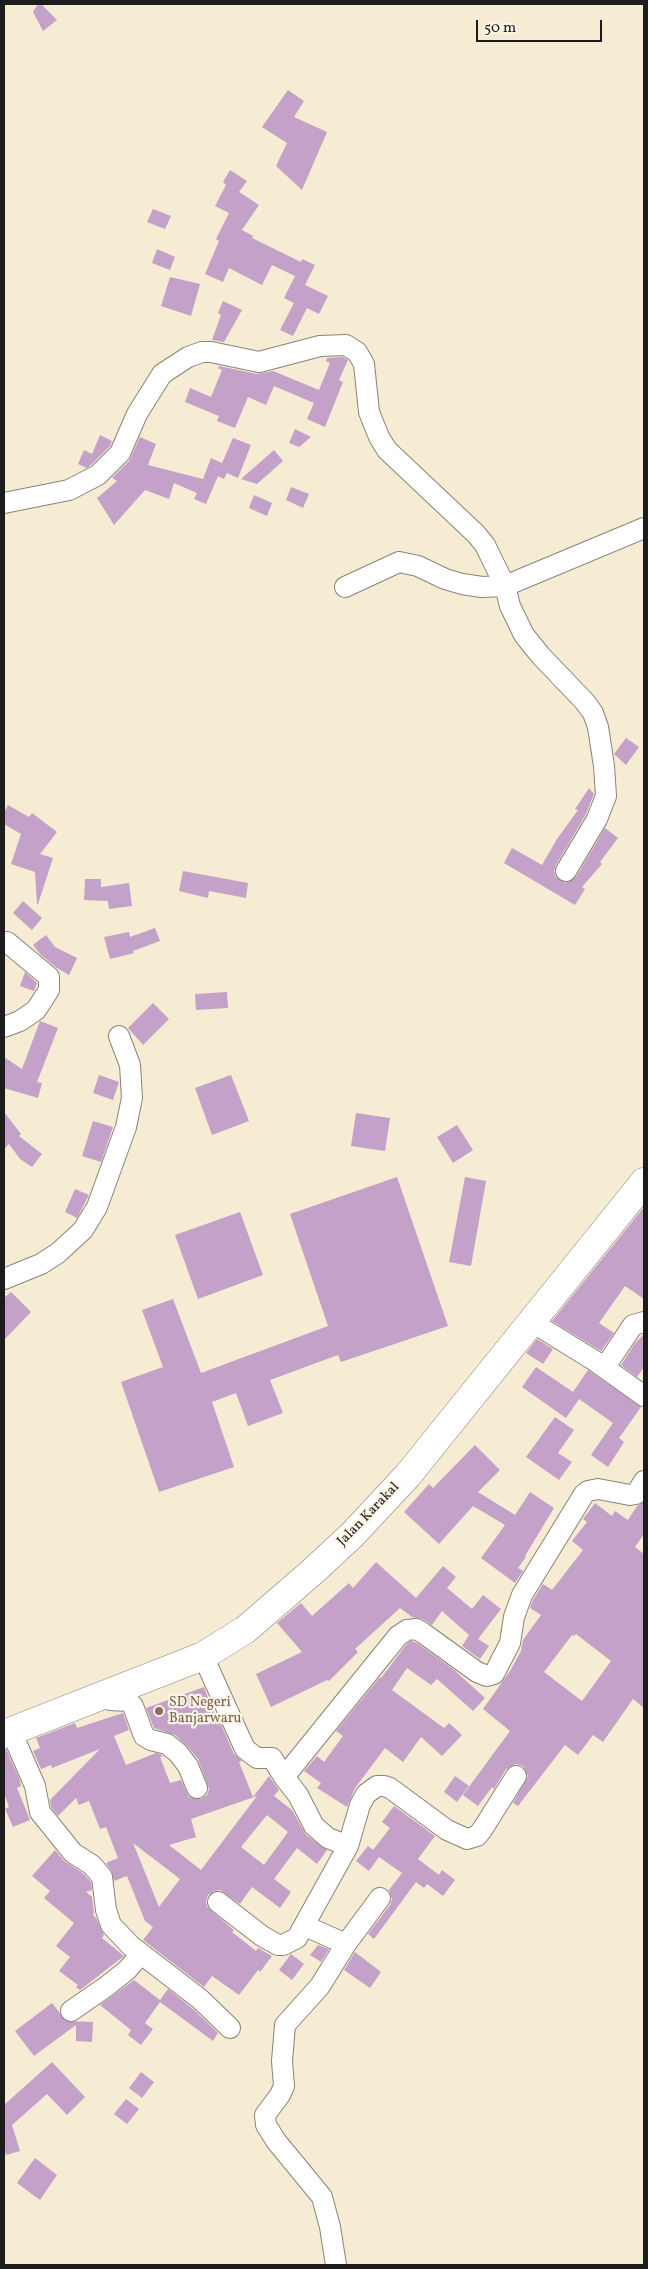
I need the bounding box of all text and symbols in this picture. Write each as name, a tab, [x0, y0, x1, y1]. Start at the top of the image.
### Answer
scale bar	[478, 10, 604, 42]
text: 50 m	[484, 18, 516, 39]
street label: Jalan Karakal	[334, 1480, 404, 1550]
place label: SD Negeri Banjarwaru	[169, 1695, 241, 1728]
marker: SD Negeri Banjarwaru	[153, 1705, 165, 1717]

